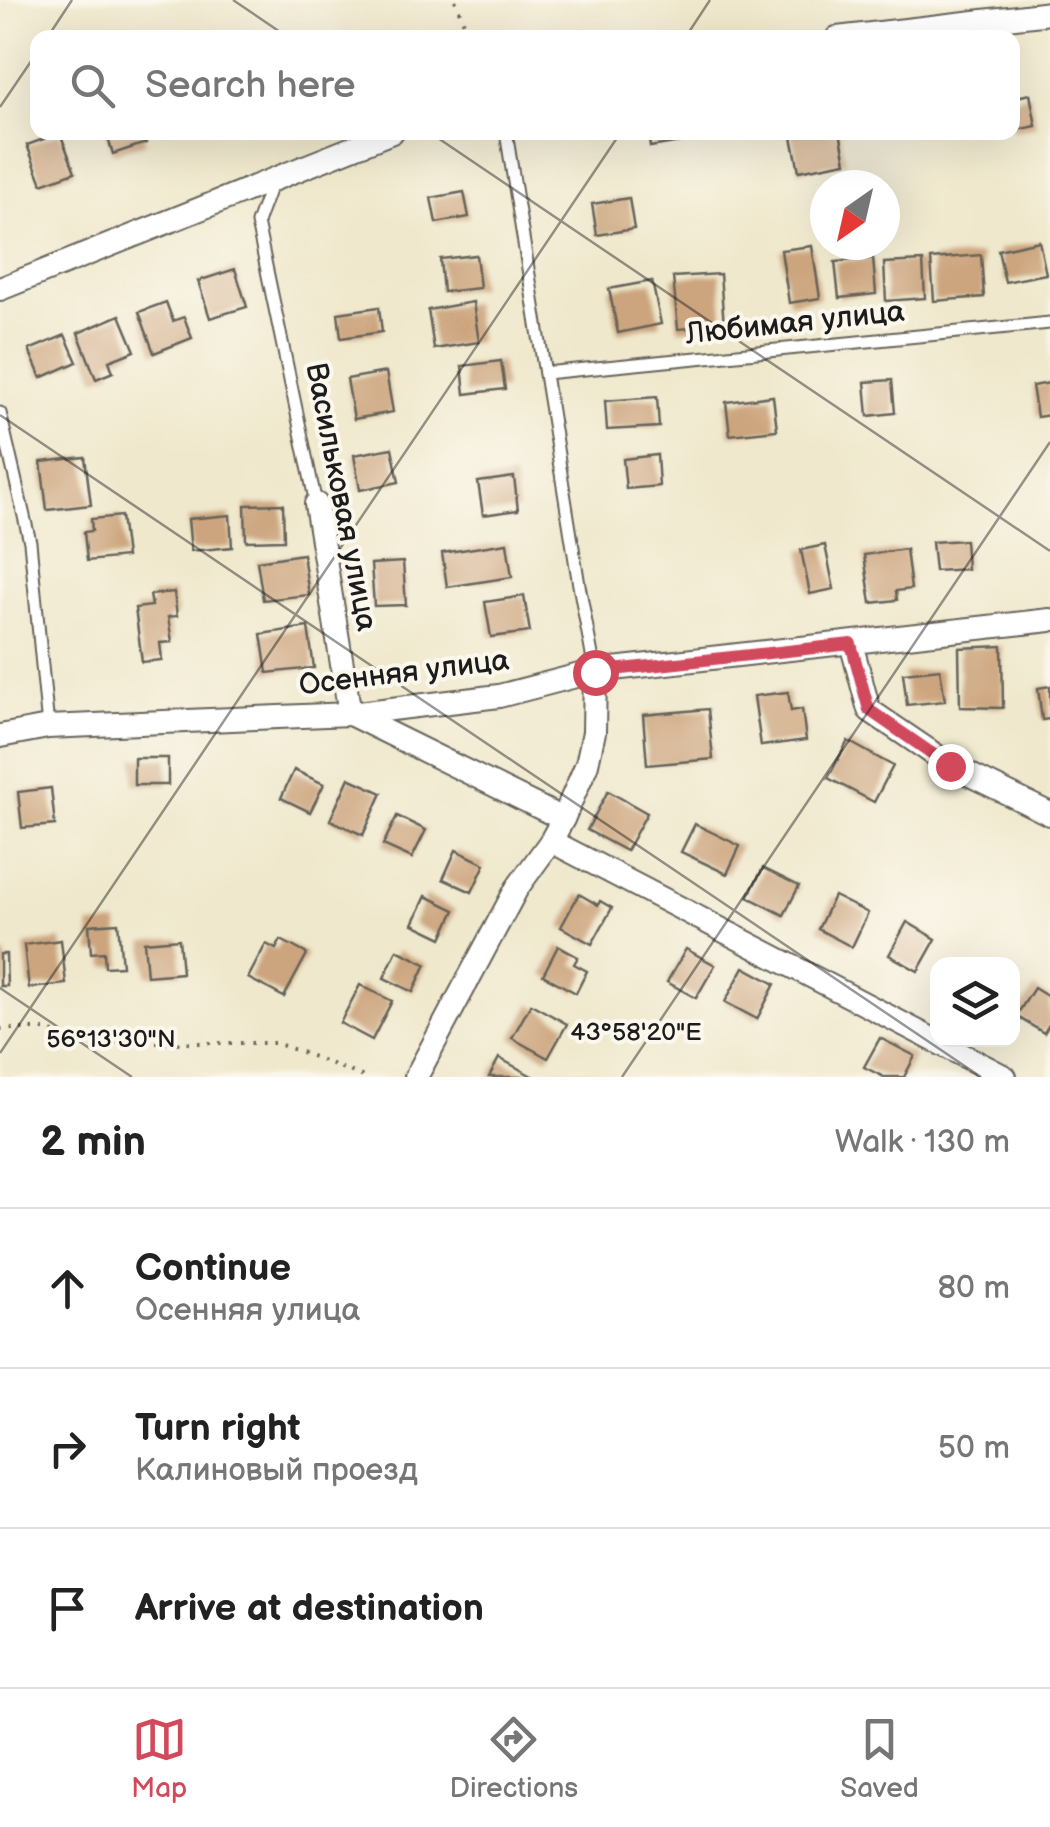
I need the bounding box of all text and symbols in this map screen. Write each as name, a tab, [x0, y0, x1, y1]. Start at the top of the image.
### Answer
search box	[30, 30, 1020, 140]
icon: search	[65, 58, 120, 113]
text: Search here	[145, 63, 356, 108]
north arrow	[810, 170, 900, 260]
street label: Любимая улица	[683, 294, 906, 352]
street label: Васильковая улица	[297, 360, 385, 634]
street label: Осенняя улица	[297, 642, 511, 704]
route start	[573, 650, 619, 696]
route end	[928, 744, 974, 790]
map controls	[930, 957, 1020, 1047]
button: layers	[930, 957, 1020, 1047]
text: 43°58'20"E	[570, 1017, 702, 1048]
text: 56°13'30"N	[46, 1024, 176, 1055]
text: 2 min	[40, 1117, 146, 1168]
text: Walk · 130 m	[835, 1123, 1010, 1162]
text: Continue	[135, 1246, 291, 1291]
icon: ahead	[40, 1261, 95, 1316]
text: 80 m	[937, 1269, 1010, 1308]
text: Осенняя улица	[135, 1291, 360, 1330]
text: Turn right	[135, 1406, 300, 1451]
icon: right	[40, 1421, 95, 1476]
text: 50 m	[938, 1429, 1010, 1468]
text: Калиновый проезд	[135, 1451, 418, 1490]
icon: arrive	[40, 1581, 95, 1636]
text: Arrive at destination	[135, 1586, 484, 1631]
tab: Map	[131, 1712, 187, 1805]
tab: Directions	[449, 1712, 578, 1805]
tab: Saved	[840, 1712, 919, 1805]

